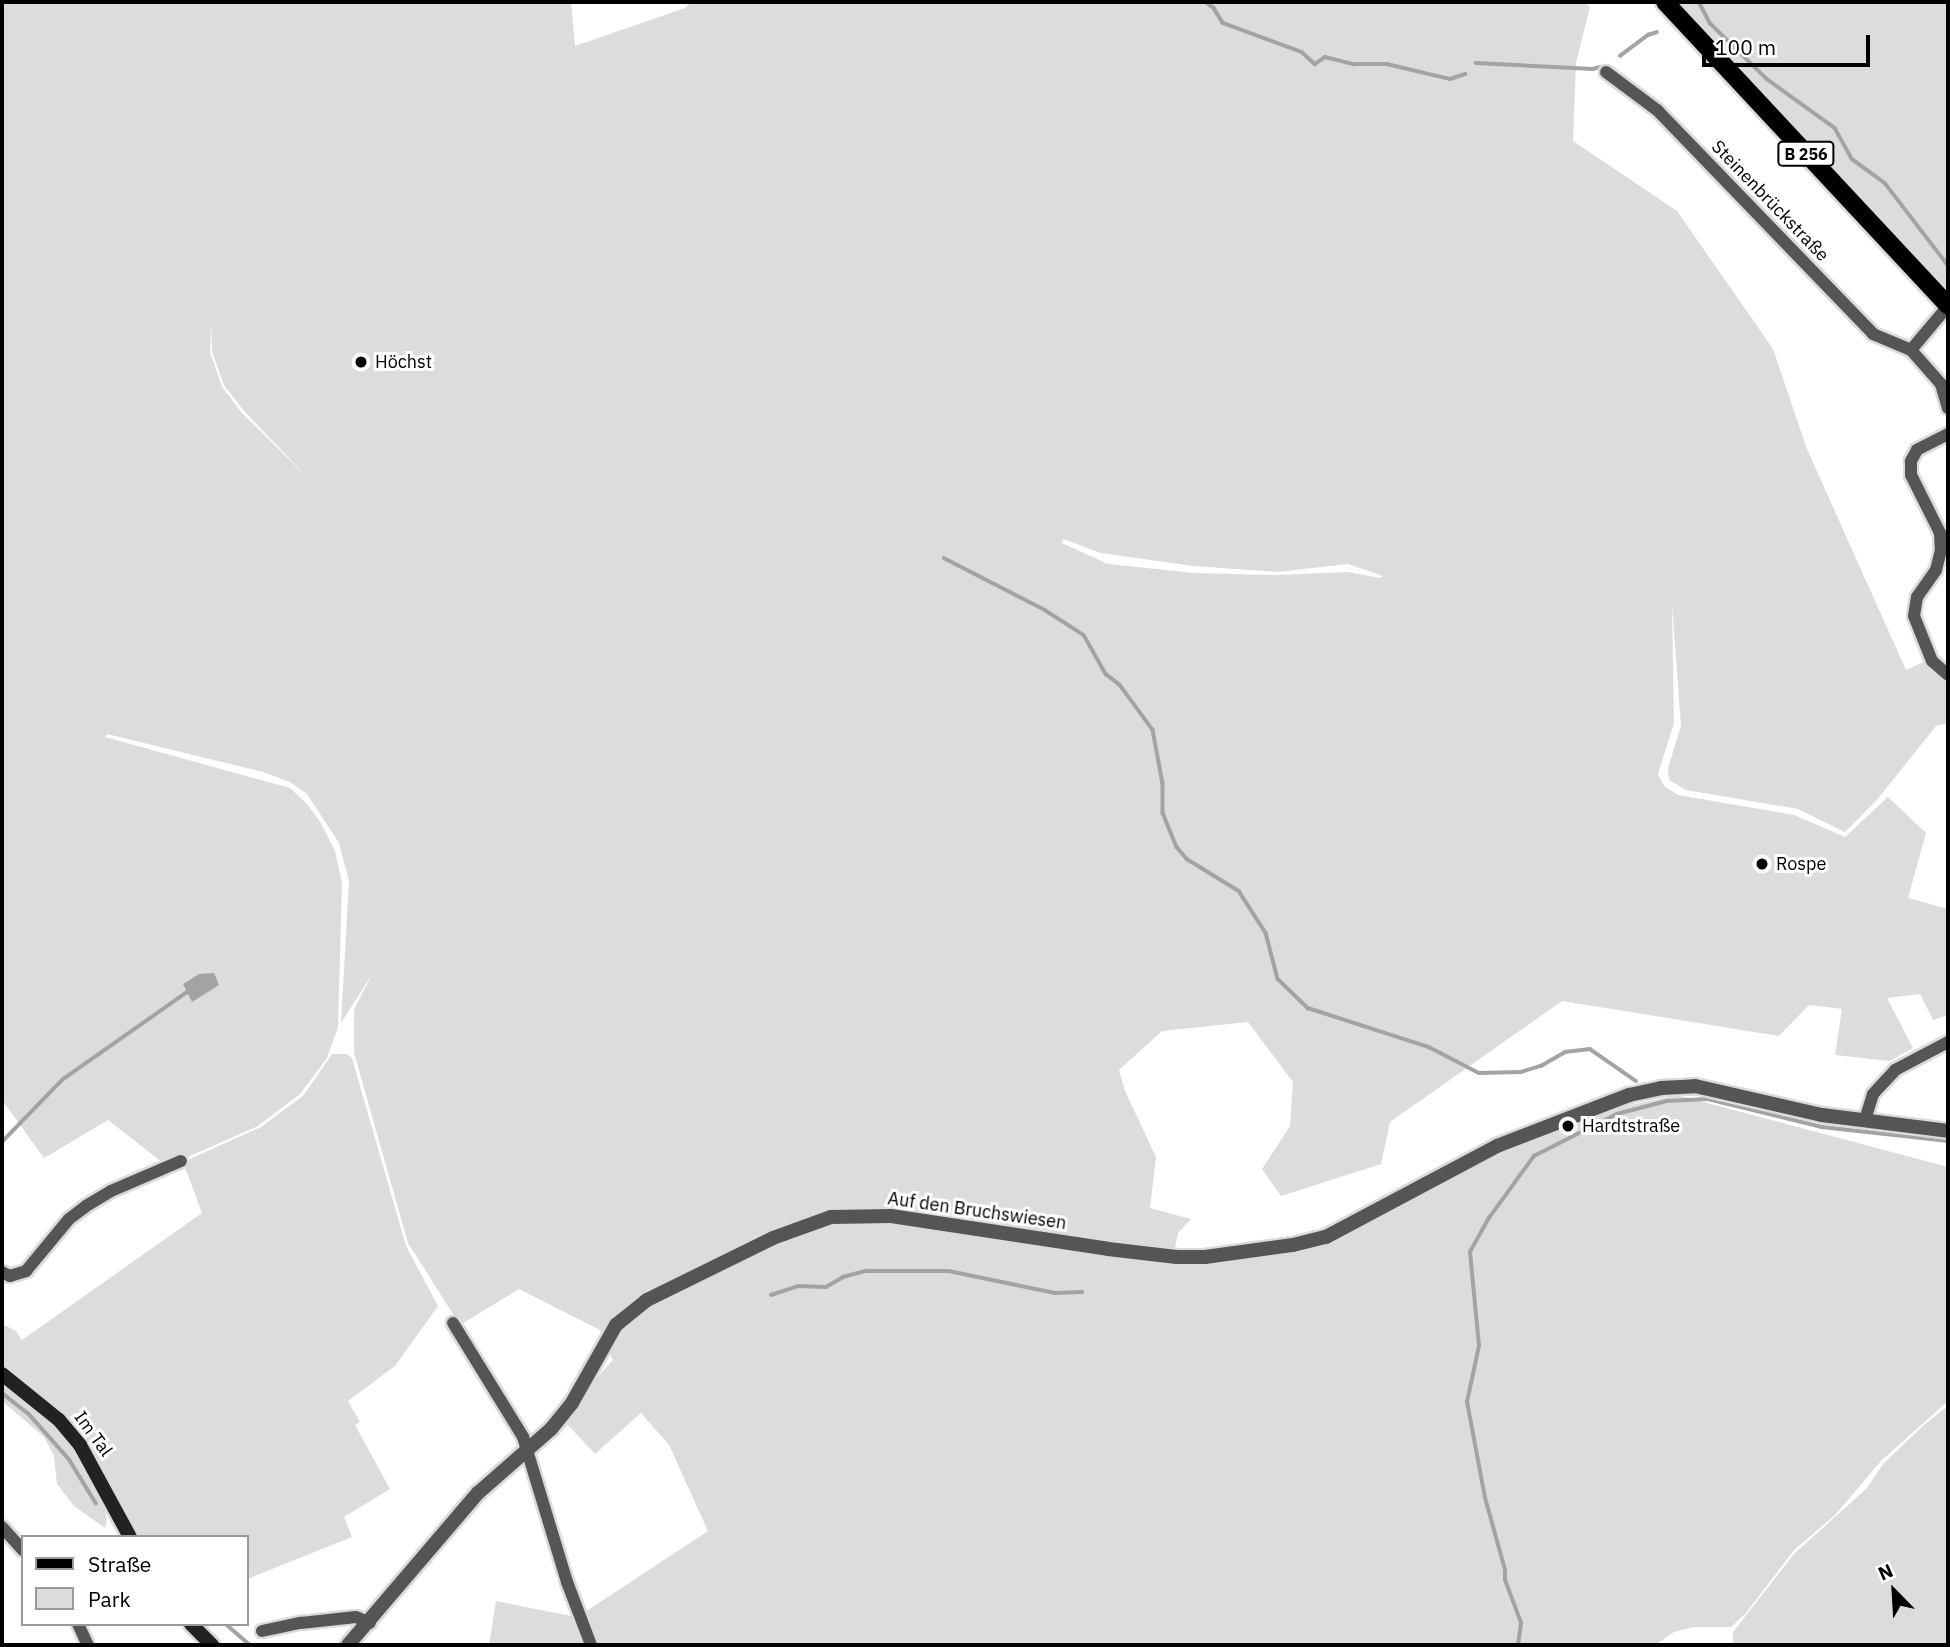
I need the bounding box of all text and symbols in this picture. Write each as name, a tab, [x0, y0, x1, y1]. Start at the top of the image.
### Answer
scale bar	[1705, 21, 1873, 65]
text: 100 m	[1715, 33, 1776, 61]
street label: Steinenbrückstraße	[1707, 136, 1833, 266]
road number: B 256	[1776, 142, 1836, 166]
place label: Höchst	[375, 351, 432, 373]
marker: Höchst	[353, 354, 369, 370]
place label: Rospe	[1776, 853, 1826, 875]
marker: Rospe	[1754, 856, 1770, 872]
place label: Hardtstraße	[1582, 1115, 1680, 1137]
marker: Hardtstraße	[1560, 1118, 1576, 1134]
street label: Auf den Bruchswiesen	[886, 1188, 1068, 1234]
street label: Im Tal	[69, 1407, 117, 1461]
legend	[21, 1535, 248, 1626]
text: Straße	[88, 1550, 151, 1578]
north arrow	[1859, 1556, 1929, 1626]
text: N	[1874, 1558, 1897, 1586]
text: Park	[88, 1585, 131, 1613]

